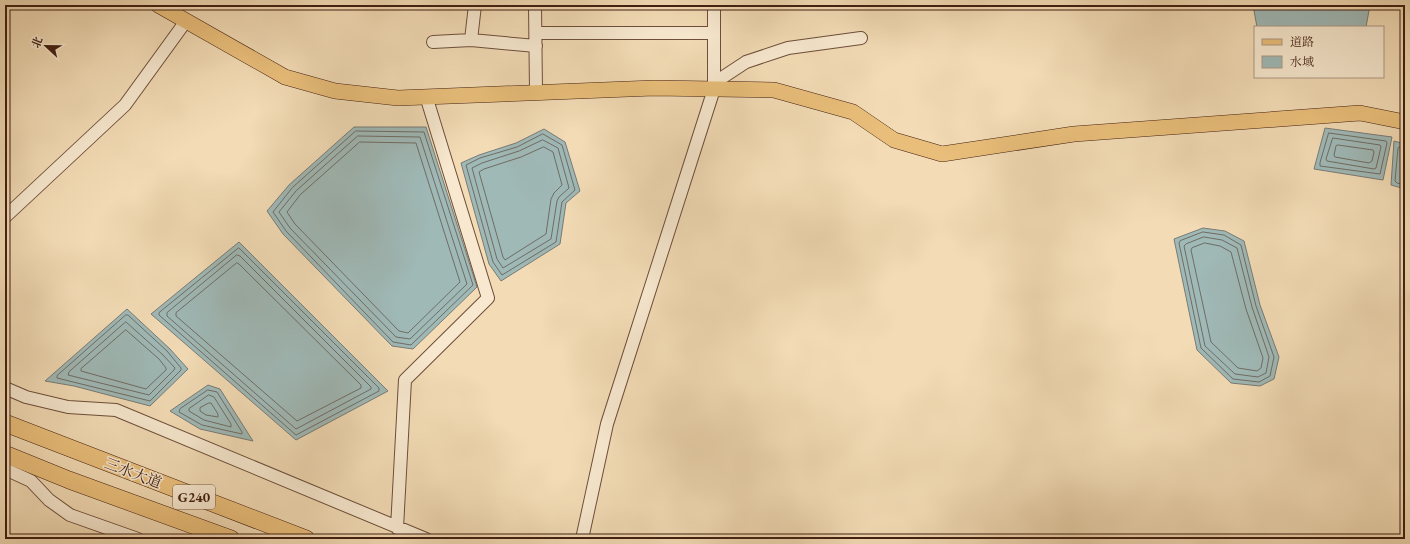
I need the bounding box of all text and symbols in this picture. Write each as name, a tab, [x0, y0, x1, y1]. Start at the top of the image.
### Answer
north arrow	[26, 26, 66, 66]
legend	[1254, 26, 1384, 78]
text: 道路	[1290, 34, 1314, 50]
text: 北	[28, 35, 45, 50]
text: 水域	[1290, 54, 1314, 70]
street label: 三水大道	[102, 453, 165, 492]
road number: G240	[173, 485, 215, 509]

